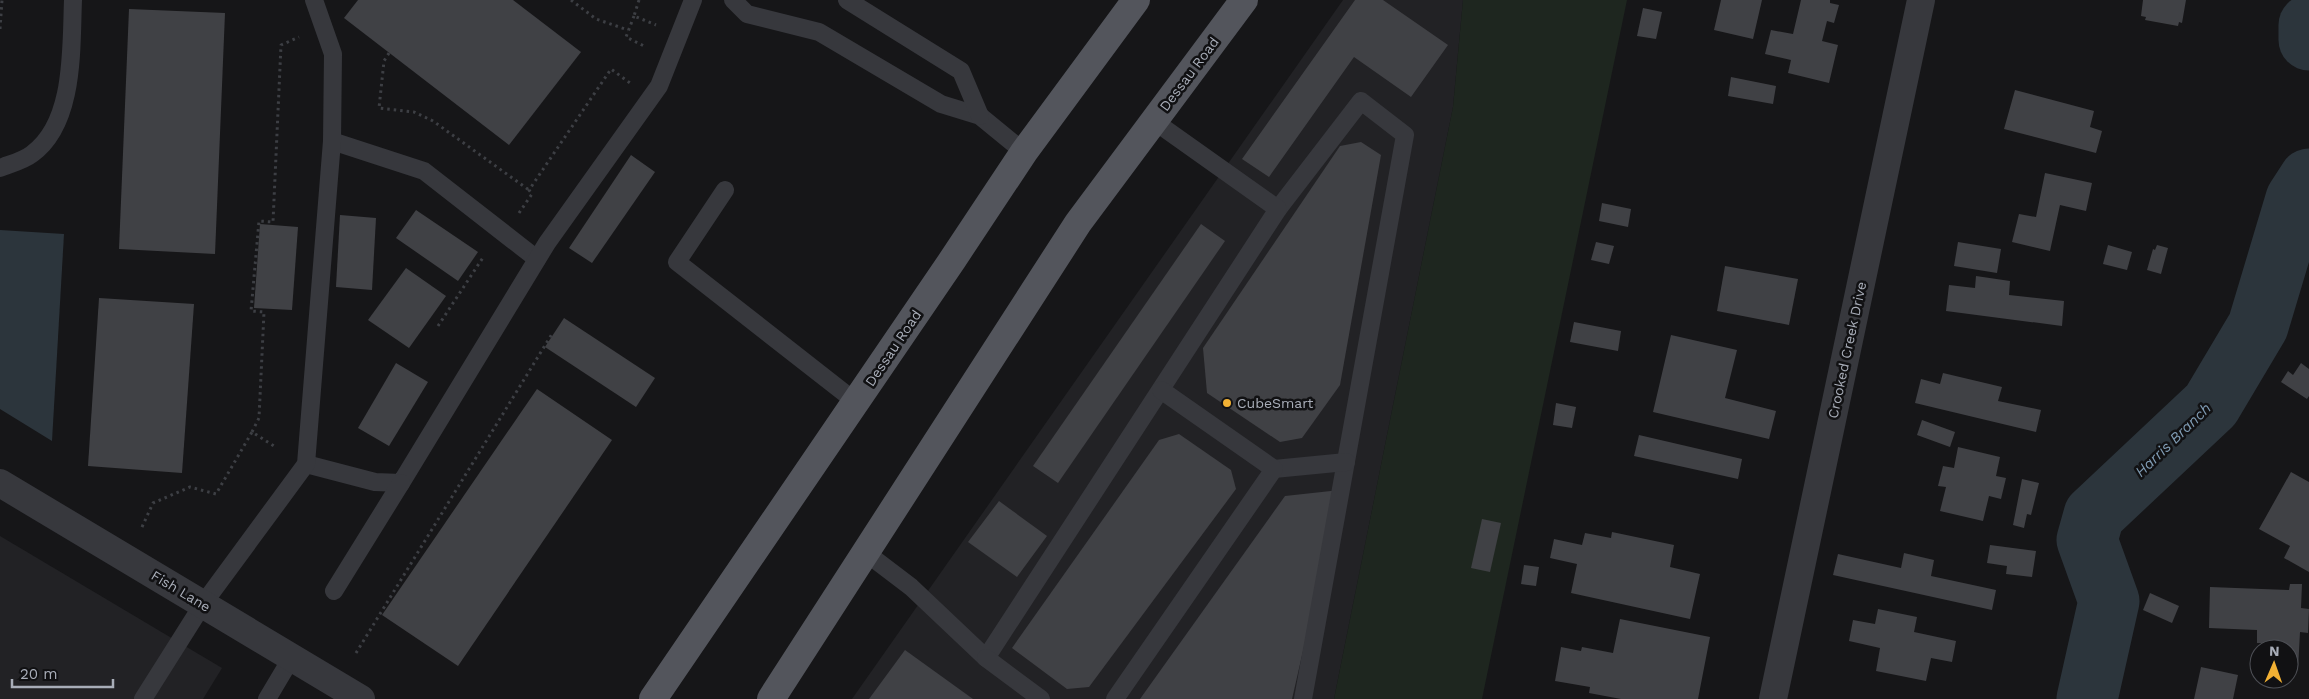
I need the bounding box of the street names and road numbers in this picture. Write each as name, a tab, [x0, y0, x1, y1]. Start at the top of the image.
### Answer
street label: Dessau Road	[1156, 34, 1222, 114]
street label: Crooked Creek Drive	[1825, 280, 1869, 420]
street label: Dessau Road	[862, 307, 924, 389]
street label: Fish Lane	[149, 567, 213, 615]

